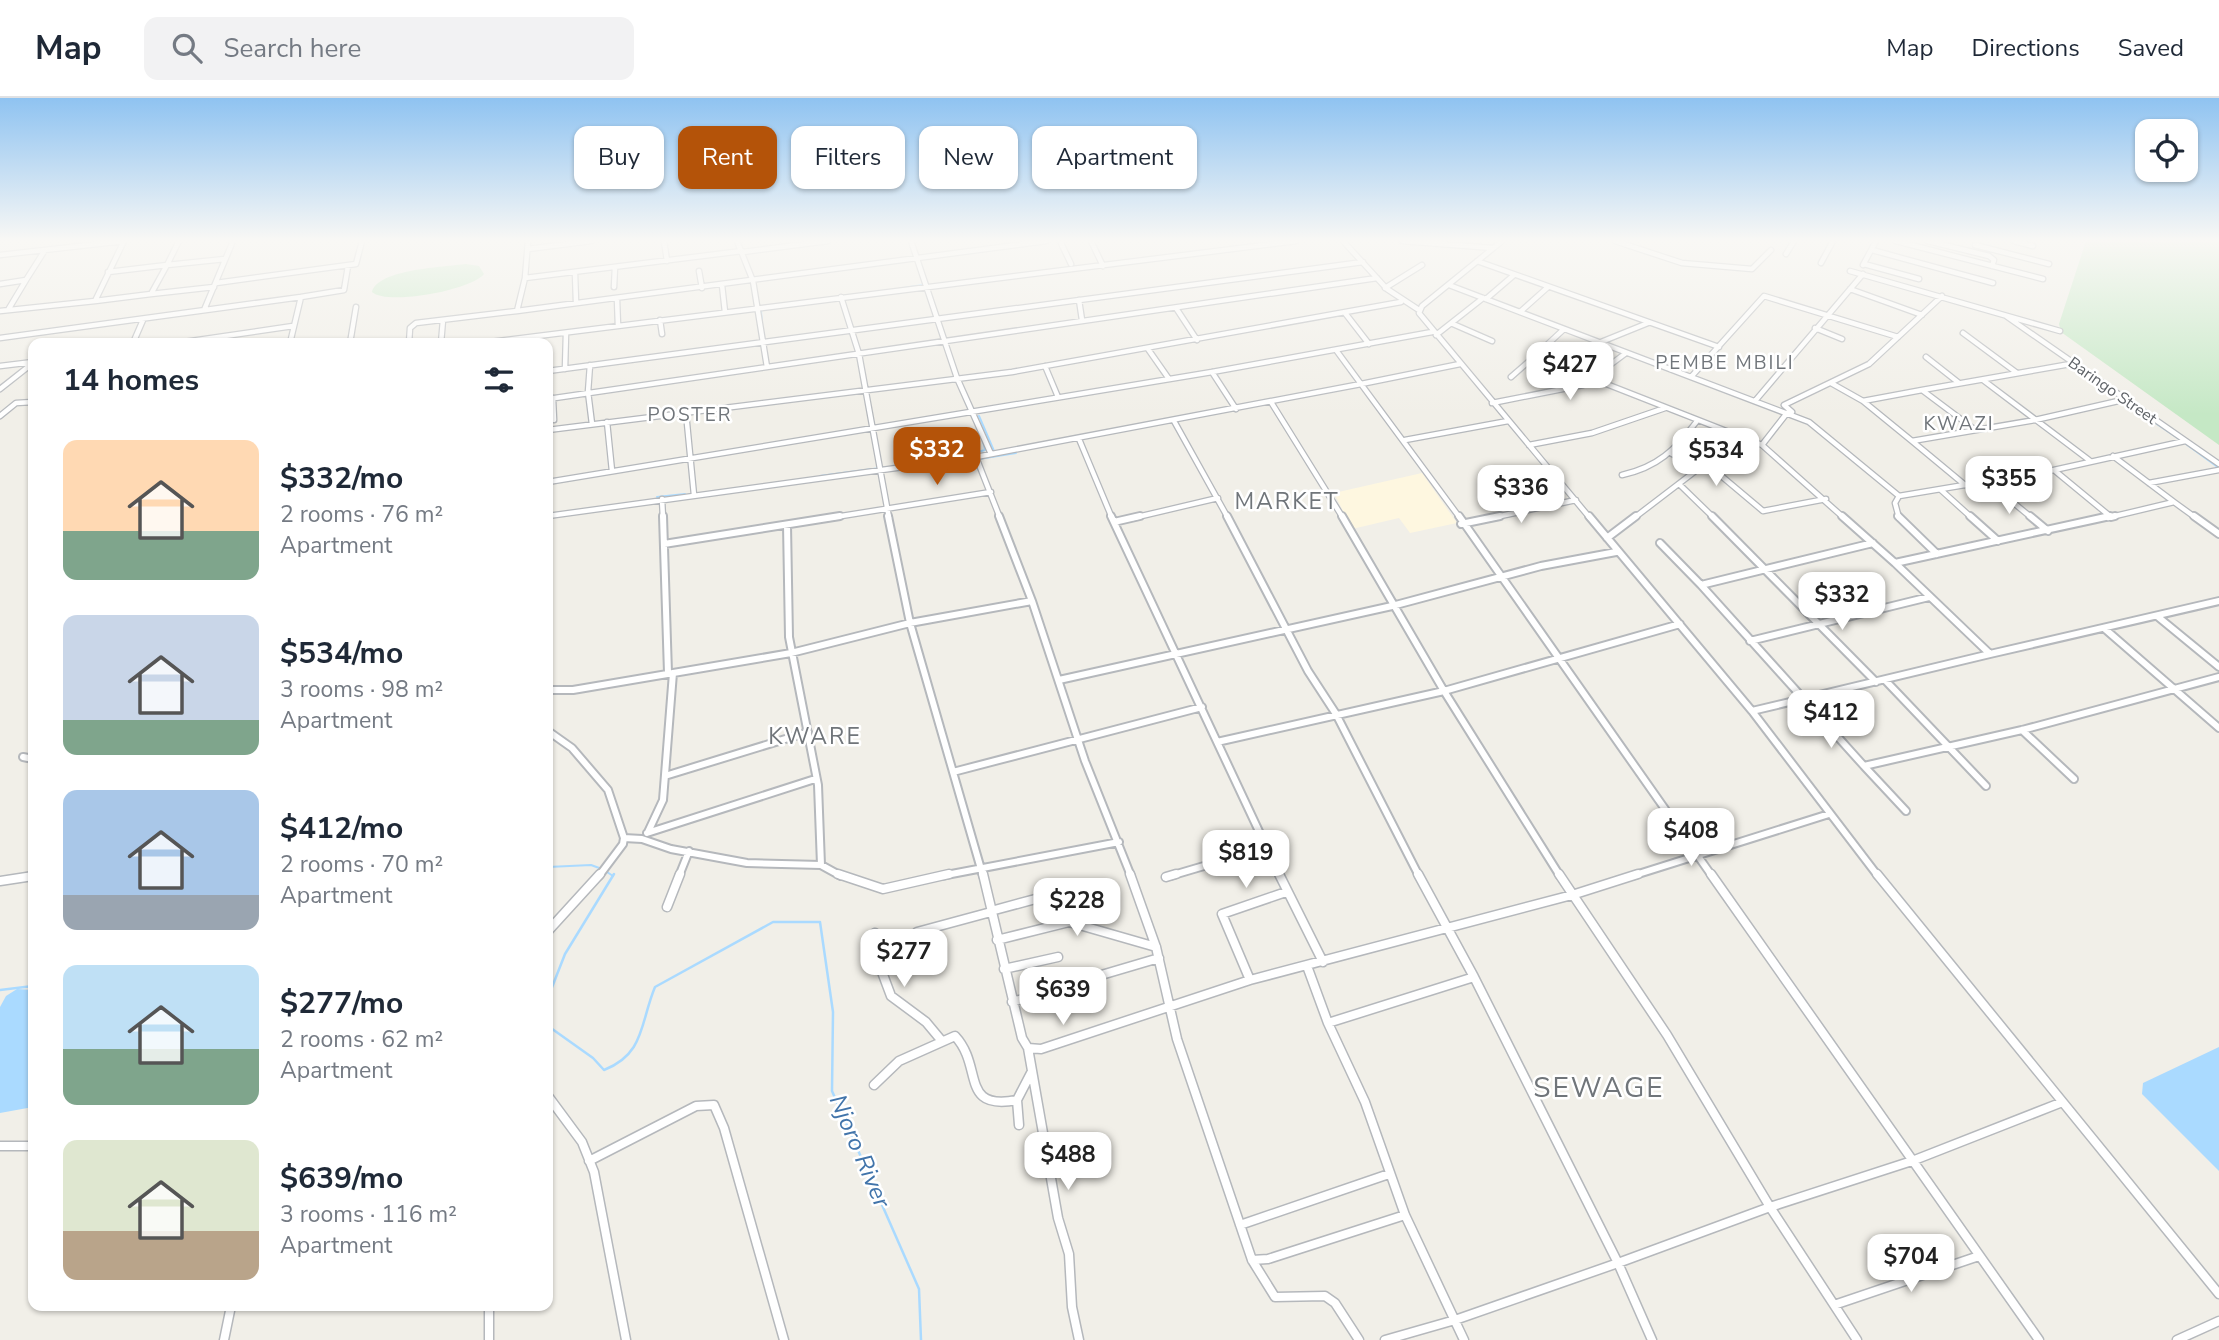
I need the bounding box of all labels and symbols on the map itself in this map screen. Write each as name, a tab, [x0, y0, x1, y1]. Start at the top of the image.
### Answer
pin: $427	[1529, 342, 1611, 402]
district label: PEMBE MBILI	[1655, 350, 1795, 376]
street label: Baringo Street	[2064, 352, 2162, 430]
district label: POSTER	[647, 402, 733, 428]
district label: KWAZI	[1923, 411, 1995, 437]
pin: $332	[896, 428, 978, 487]
pin: $534	[1675, 428, 1757, 488]
pin: $355	[1968, 456, 2050, 516]
pin: $336	[1480, 466, 1562, 525]
district label: MARKET	[1234, 486, 1340, 517]
pin: $332	[1801, 573, 1883, 632]
pin: $412	[1790, 690, 1872, 750]
district label: KWARE	[768, 721, 862, 752]
pin: $408	[1650, 808, 1732, 868]
pin: $819	[1205, 830, 1287, 890]
pin: $228	[1036, 878, 1118, 938]
pin: $277	[863, 930, 945, 989]
pin: $639	[1022, 968, 1104, 1027]
district label: SEWAGE	[1533, 1069, 1665, 1107]
water label: Njoro River	[822, 1090, 899, 1214]
pin: $488	[1027, 1132, 1109, 1192]
pin: $704	[1870, 1234, 1952, 1294]

